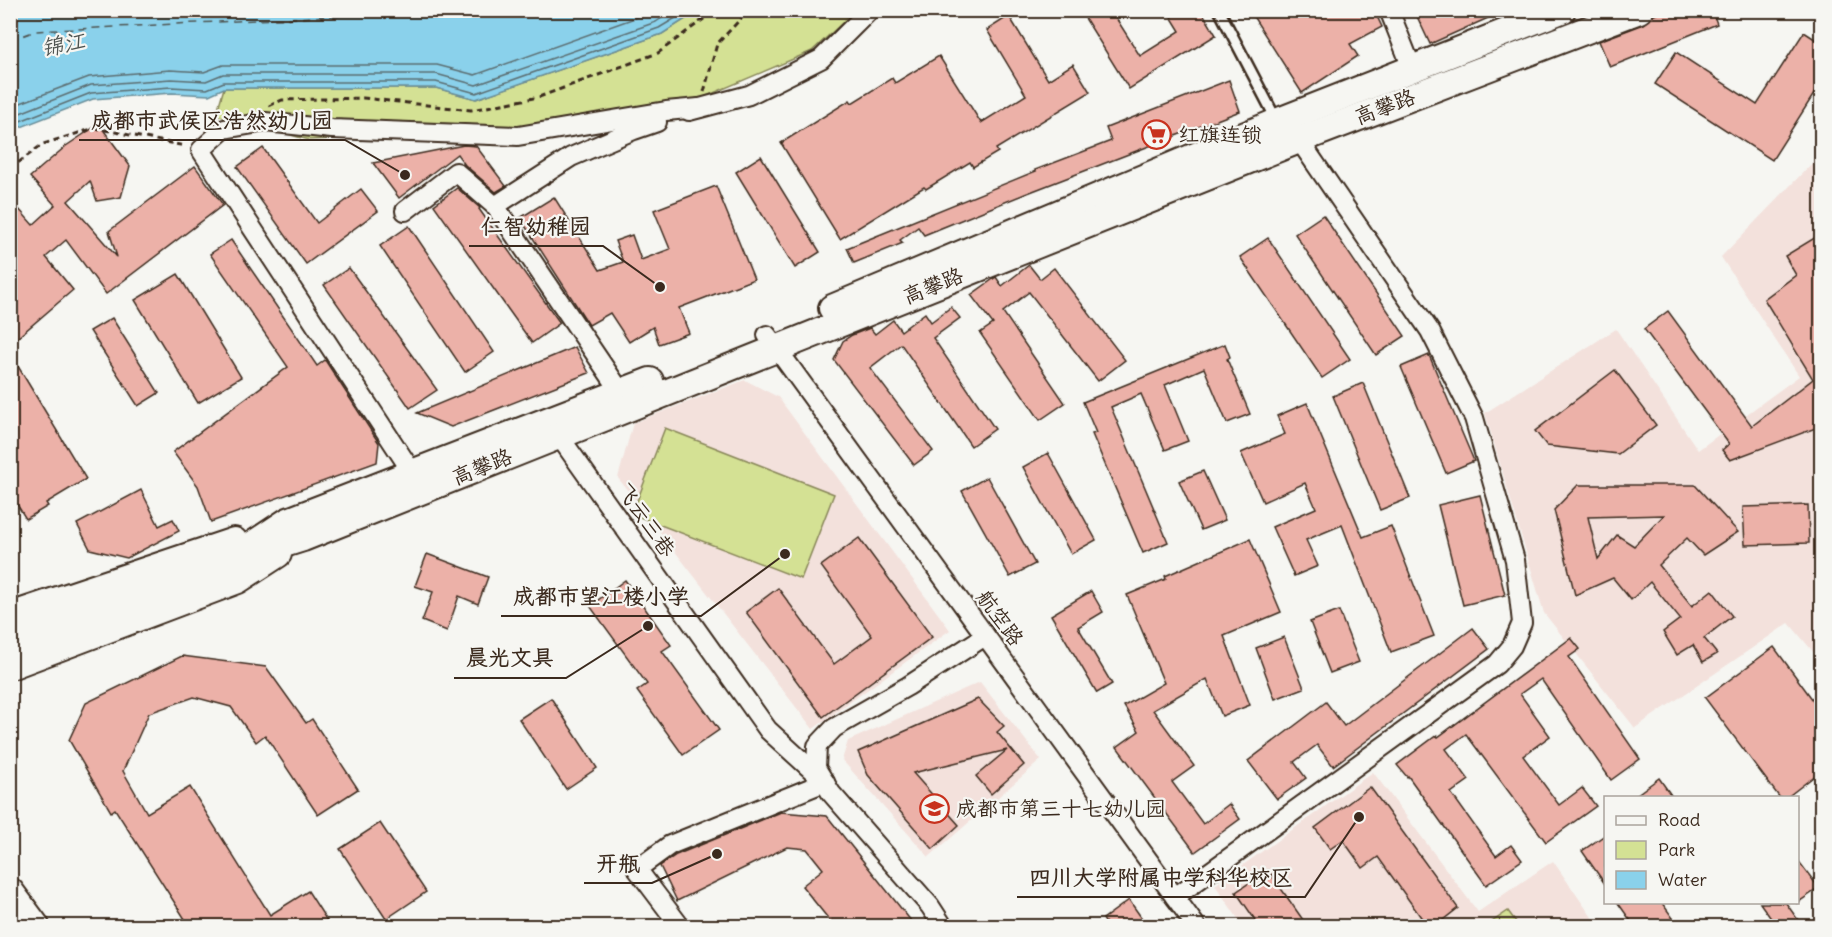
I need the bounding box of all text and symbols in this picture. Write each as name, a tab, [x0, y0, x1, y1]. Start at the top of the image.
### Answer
water label: 锦江	[39, 26, 88, 62]
street label: 高攀路	[1351, 83, 1419, 130]
callout: 成都市武侯区浩然幼儿园	[79, 100, 345, 140]
text: 成都市武侯区浩然幼儿园	[91, 106, 333, 134]
supermarket icon: 红旗连锁	[1141, 119, 1173, 151]
place label: 红旗连锁	[1178, 121, 1262, 148]
callout: 仁智幼稚园	[469, 206, 603, 246]
text: 仁智幼稚园	[481, 212, 591, 240]
street label: 高攀路	[899, 261, 967, 310]
street label: 高攀路	[448, 442, 516, 491]
street label: 飞云三巷	[611, 478, 682, 562]
callout: 成都市望江楼小学	[501, 576, 701, 616]
text: 成都市望江楼小学	[513, 582, 689, 610]
street label: 航空路	[971, 584, 1030, 651]
callout: 晨光文具	[454, 638, 566, 678]
text: 晨光文具	[466, 643, 554, 671]
school or university icon: 成都市第三十七幼儿园	[919, 793, 951, 825]
place label: 成都市第三十七幼儿园	[956, 795, 1166, 822]
legend	[1604, 796, 1799, 904]
text: Road	[1658, 808, 1701, 831]
text: Park	[1658, 838, 1695, 861]
callout: 开瓶	[584, 843, 652, 883]
text: 开瓶	[596, 849, 640, 877]
callout: 四川大学附属中学科华校区	[1017, 857, 1305, 897]
text: 四川大学附属中学科华校区	[1029, 863, 1293, 891]
text: Water	[1658, 868, 1708, 891]

